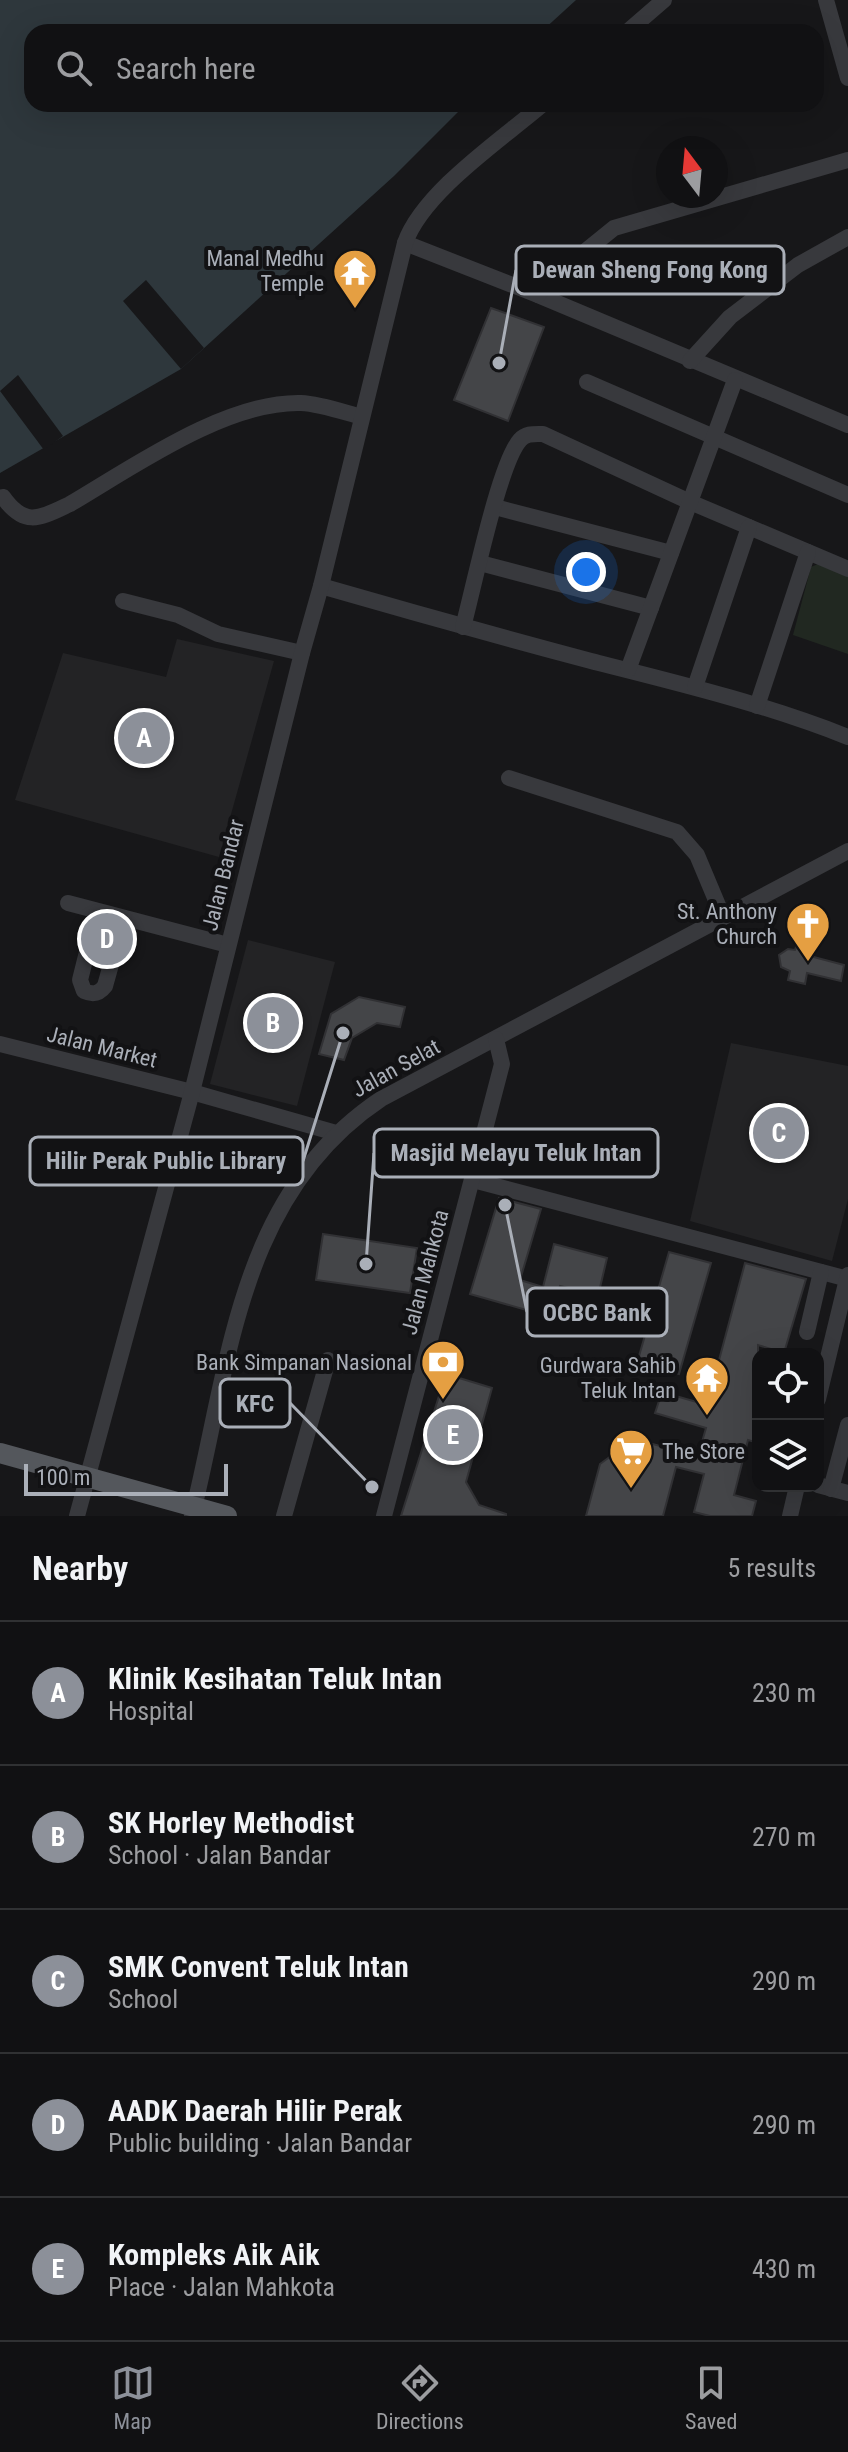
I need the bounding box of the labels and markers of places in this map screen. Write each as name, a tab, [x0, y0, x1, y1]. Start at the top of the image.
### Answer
place label: Manal Medhu Temple	[206, 246, 324, 296]
callout: Dewan Sheng Fong Kong	[516, 246, 784, 294]
temple icon: Manal Medhu Temple	[331, 247, 379, 310]
pin: A	[118, 708, 170, 768]
place label: St. Anthony Church	[677, 899, 777, 949]
church icon: St. Anthony Church	[784, 900, 832, 963]
pin: D	[81, 909, 133, 969]
pin: B	[247, 993, 299, 1053]
pin: C	[753, 1103, 805, 1163]
callout: Masjid Melayu Teluk Intan	[374, 1129, 658, 1177]
callout: Hilir Perak Public Library	[30, 1137, 303, 1185]
callout: OCBC Bank	[527, 1288, 667, 1336]
bank icon: Bank Simpanan Nasional	[419, 1338, 467, 1401]
place label: Bank Simpanan Nasional	[196, 1350, 412, 1375]
place label: Gurdwara Sahib Teluk Intan	[540, 1353, 676, 1403]
temple icon: Gurdwara Sahib Teluk Intan	[683, 1354, 731, 1417]
callout: KFC	[220, 1379, 290, 1427]
pin: E	[427, 1405, 479, 1465]
supermarket icon: The Store	[607, 1427, 655, 1490]
place label: The Store	[662, 1439, 745, 1464]

